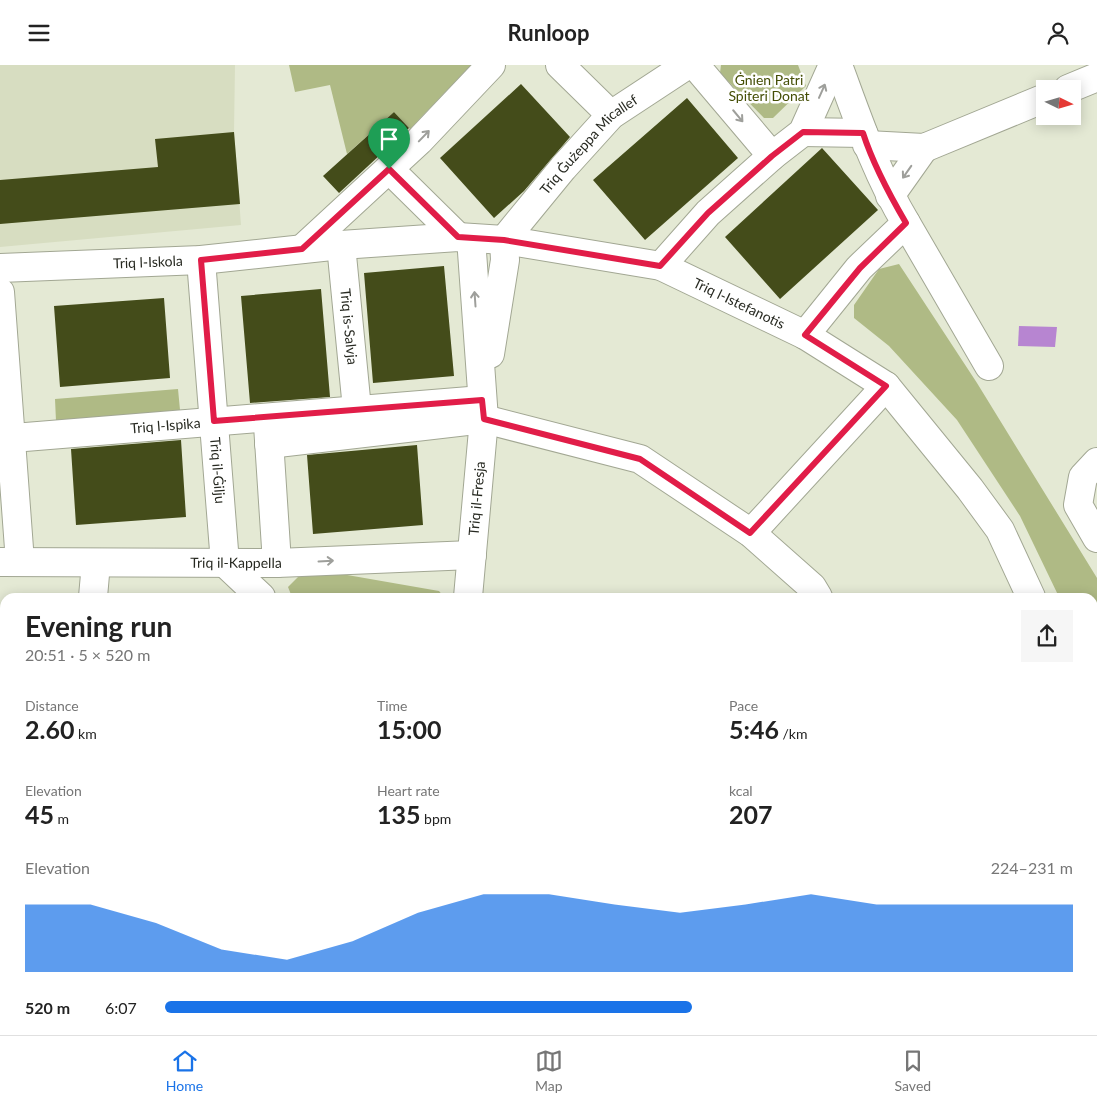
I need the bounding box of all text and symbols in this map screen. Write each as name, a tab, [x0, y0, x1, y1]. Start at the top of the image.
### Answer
icon: menu	[25, 19, 53, 47]
text: Runloop	[508, 19, 589, 46]
icon: person	[1044, 19, 1072, 47]
park label: Ġnien Patri Spiteri Donat	[728, 71, 810, 104]
north arrow	[1036, 80, 1081, 125]
map controls	[1036, 80, 1081, 125]
one-way arrow	[817, 84, 827, 99]
street label: Triq Ġużeppa Micallef	[536, 91, 641, 198]
one-way arrow	[732, 109, 743, 122]
pin	[368, 118, 410, 169]
icon: arrive	[375, 125, 403, 153]
one-way arrow	[418, 130, 430, 142]
one-way arrow	[902, 165, 912, 179]
street label: Triq l-Iskola	[113, 252, 183, 271]
street label: Triq l-Istefanotis	[691, 274, 788, 332]
street label: Triq is-Salvja	[337, 288, 362, 366]
one-way arrow	[471, 291, 480, 307]
street label: Triq l-Ispika	[130, 414, 201, 436]
street label: Triq il-Ġilju	[207, 436, 229, 504]
street label: Triq il-Fresja	[465, 460, 488, 536]
street label: Triq il-Kappella	[190, 554, 282, 571]
one-way arrow	[318, 556, 334, 566]
text: Evening run	[25, 609, 172, 643]
button: share	[1021, 610, 1073, 662]
text: 20:51 · 5 × 520 m	[25, 645, 150, 664]
text: Distance	[25, 697, 79, 714]
text: Time	[377, 697, 408, 714]
text: Pace	[729, 697, 758, 714]
text: 2.60	[25, 714, 74, 744]
text: 15:00	[377, 714, 441, 744]
text: 5:46	[729, 714, 779, 744]
text: km	[74, 725, 97, 742]
text: /km	[779, 725, 808, 742]
text: Elevation	[25, 782, 82, 799]
text: Heart rate	[377, 782, 440, 799]
text: kcal	[729, 782, 753, 799]
text: 45	[25, 799, 54, 829]
text: 135	[377, 799, 421, 829]
text: 207	[729, 799, 773, 829]
text: m	[54, 810, 69, 827]
text: bpm	[421, 810, 451, 827]
text: Elevation	[25, 858, 90, 877]
text: 224–231 m	[991, 858, 1073, 877]
text: 520 m	[25, 998, 70, 1017]
text: 6:07	[105, 998, 137, 1017]
tab: Home	[166, 1047, 203, 1094]
tab: Map	[535, 1047, 563, 1094]
tab: Saved	[895, 1047, 931, 1094]

